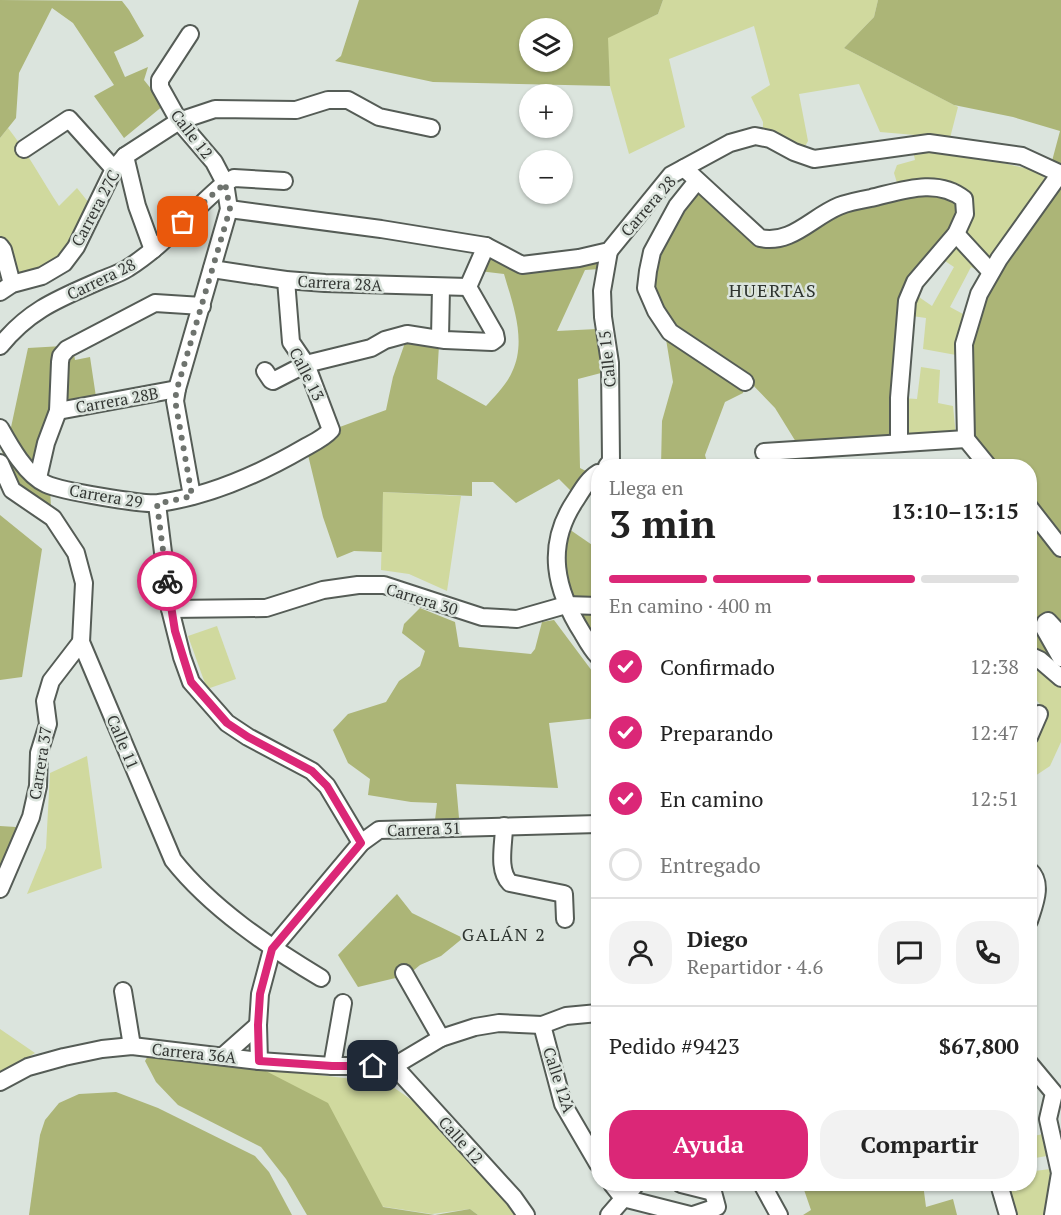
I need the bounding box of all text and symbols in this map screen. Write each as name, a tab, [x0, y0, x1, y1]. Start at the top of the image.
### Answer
map controls	[519, 18, 573, 204]
button: layers	[519, 18, 573, 72]
button: +	[519, 84, 573, 138]
street label: Calle 12	[166, 105, 218, 163]
button: −	[519, 150, 573, 204]
street label: Carrera 27C	[66, 166, 124, 250]
street label: Carrera 28	[615, 171, 681, 241]
pin	[157, 196, 208, 247]
icon: bag	[166, 205, 199, 238]
street label: Carrera 28	[63, 253, 139, 305]
street label: Carrera 28A	[297, 270, 383, 296]
district label: HUERTAS	[729, 278, 817, 302]
street label: Calle 15	[593, 329, 621, 389]
street label: Calle 13	[284, 344, 330, 404]
street label: Carrera 28B	[74, 382, 160, 418]
text: Llega en	[609, 474, 683, 501]
street label: Carrera 29	[68, 479, 144, 513]
text: 13:10–13:15	[891, 496, 1019, 525]
text: 3 min	[609, 497, 716, 549]
courier	[137, 551, 197, 611]
icon: bike	[151, 565, 184, 598]
street label: Carrera 30	[383, 578, 461, 620]
text: En camino · 400 m	[609, 592, 772, 619]
icon: check	[609, 650, 642, 683]
text: Confirmado	[660, 652, 775, 681]
text: 12:38	[970, 653, 1019, 680]
street label: Calle 11	[102, 711, 144, 773]
icon: check	[609, 716, 642, 749]
text: Preparando	[660, 718, 773, 747]
text: 12:47	[970, 719, 1019, 746]
street label: Carrera 37	[23, 725, 57, 801]
icon: check	[609, 782, 642, 815]
text: En camino	[660, 784, 763, 813]
text: 12:51	[970, 785, 1019, 812]
street label: Carrera 31	[387, 817, 461, 841]
text: Entregado	[660, 850, 761, 879]
button: person	[609, 921, 672, 984]
button: chat	[878, 921, 941, 984]
button: phone	[956, 921, 1019, 984]
district label: GALÁN 2	[462, 922, 546, 946]
text: Diego	[687, 924, 748, 953]
text: Repartidor · 4.6	[687, 953, 823, 980]
text: Pedido #9423	[609, 1031, 740, 1060]
text: $67,800	[939, 1031, 1019, 1060]
street label: Carrera 36A	[151, 1038, 237, 1068]
pin	[347, 1040, 398, 1091]
street label: Calle 12A	[538, 1044, 580, 1116]
icon: home	[356, 1049, 389, 1082]
button: Ayuda	[609, 1110, 808, 1179]
button: Compartir	[820, 1110, 1019, 1179]
street label: Calle 12	[434, 1111, 488, 1169]

